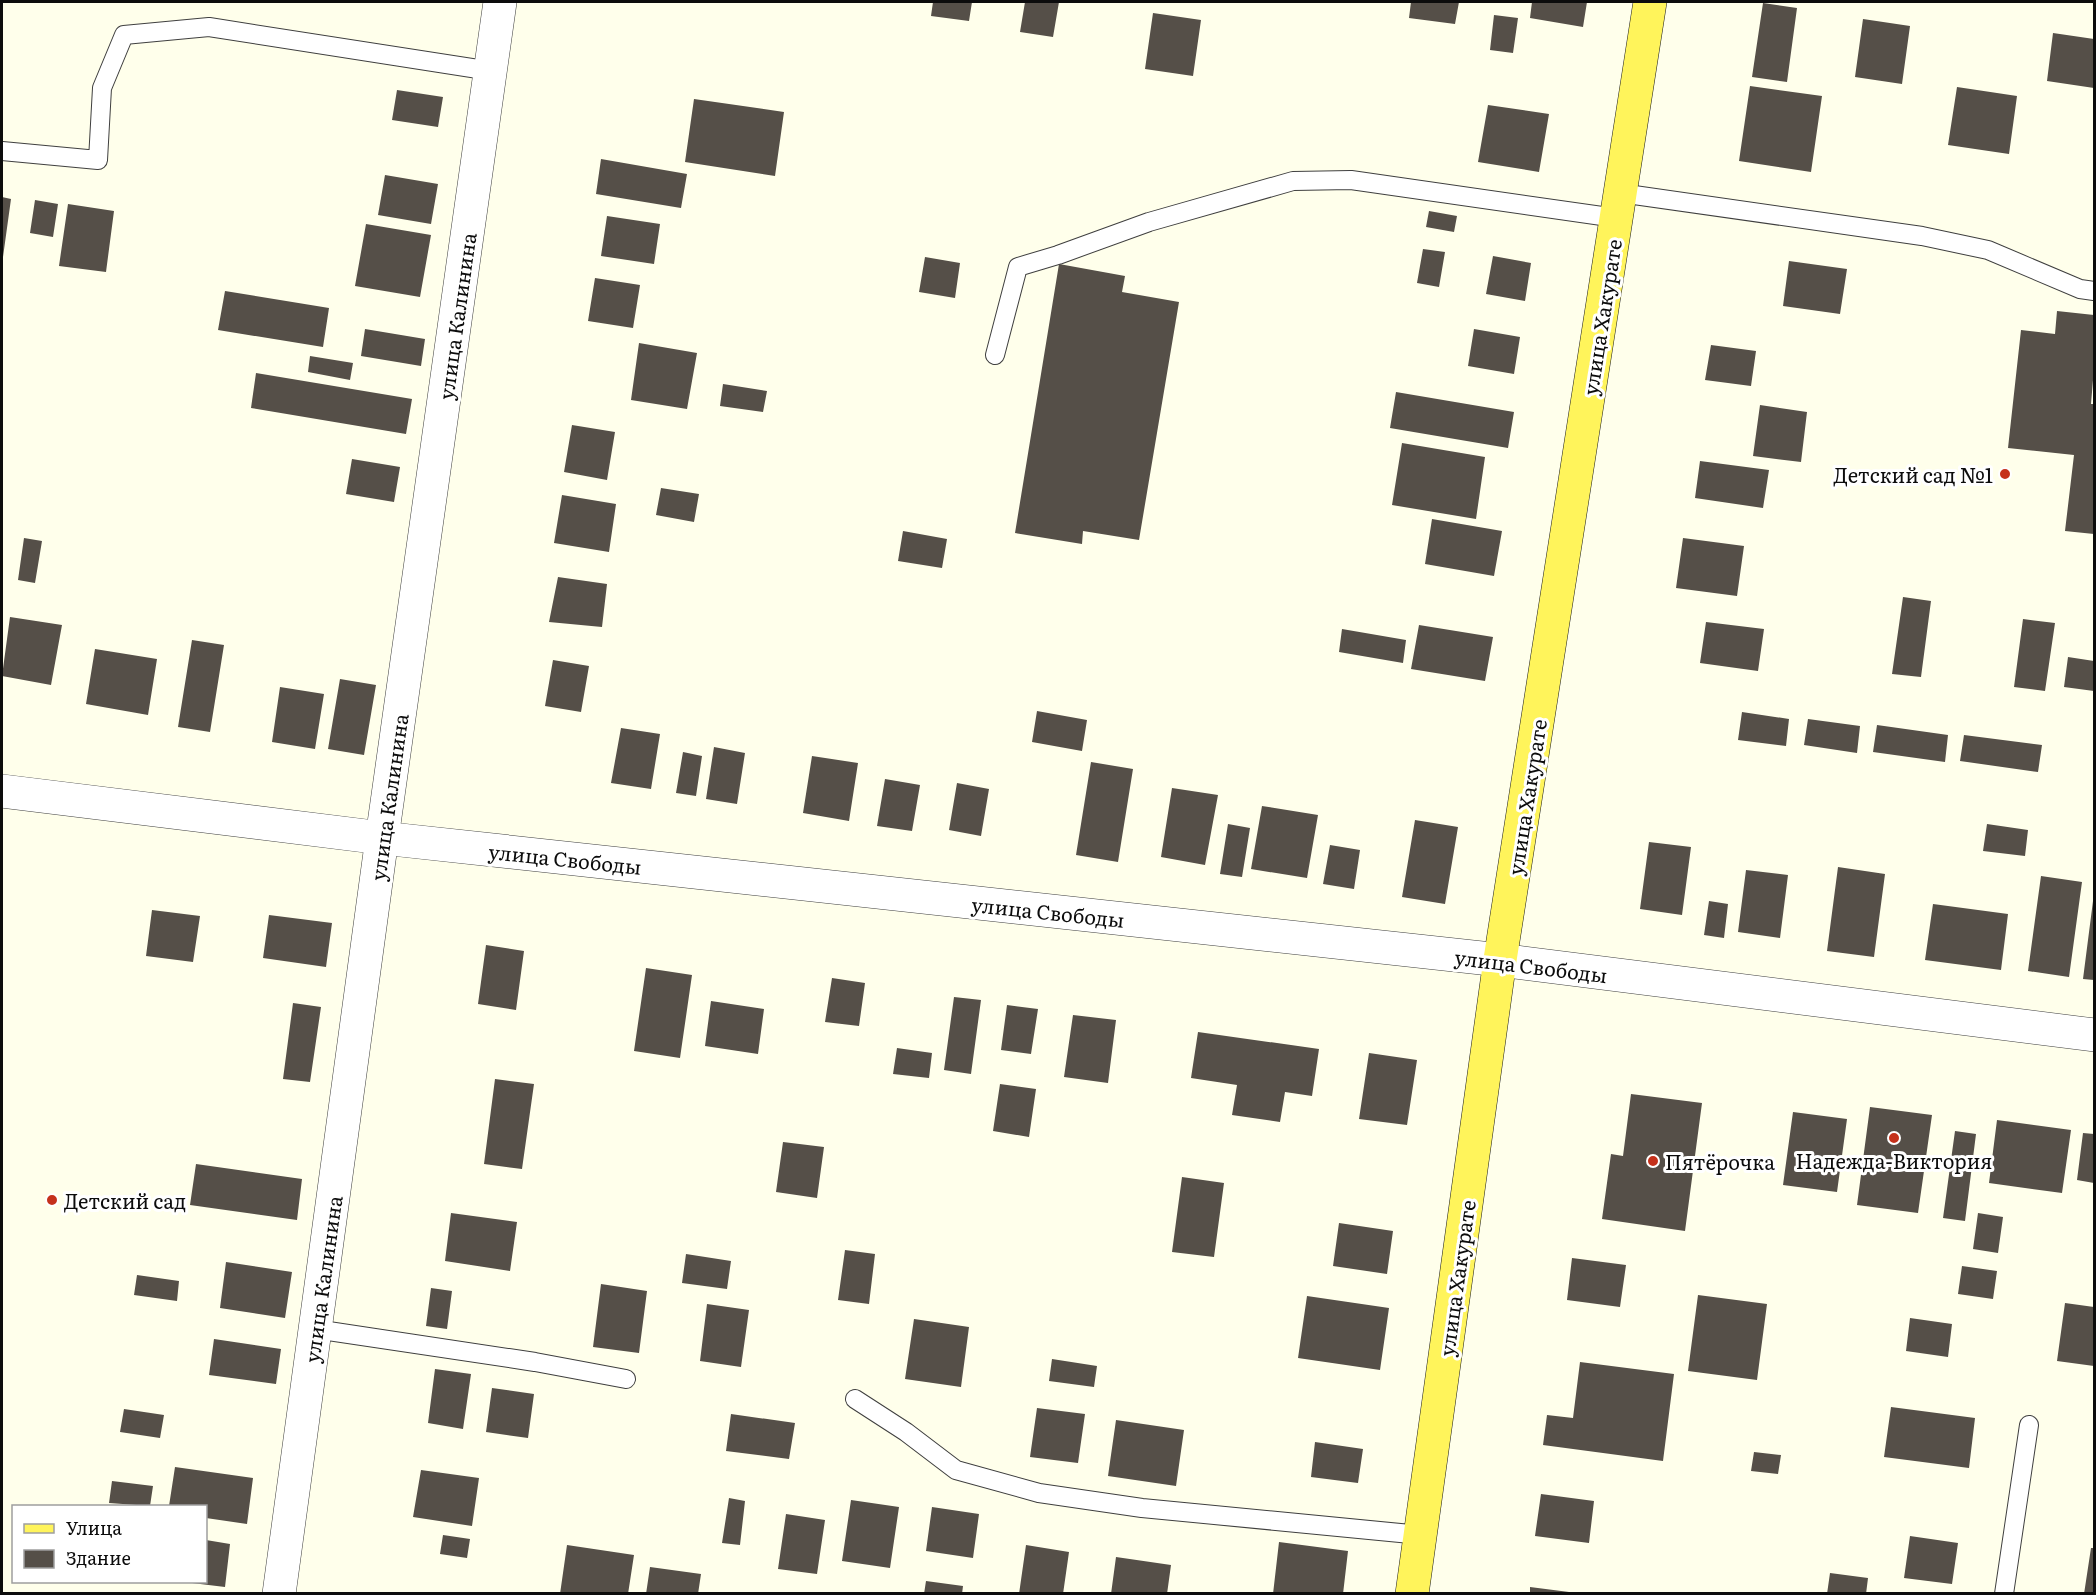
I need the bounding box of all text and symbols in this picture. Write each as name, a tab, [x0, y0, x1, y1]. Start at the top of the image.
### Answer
street label: улица Калинина	[429, 230, 483, 402]
street label: улица Хакурате	[1574, 237, 1628, 397]
place label: Детский сад №1	[1834, 459, 1993, 489]
marker: Детский сад №1	[1998, 467, 2012, 481]
street label: улица Калинина	[361, 711, 415, 883]
street label: улица Хакурате	[1499, 717, 1553, 877]
street label: улица Свободы	[487, 835, 643, 881]
street label: улица Свободы	[970, 888, 1126, 934]
street label: улица Свободы	[1453, 941, 1609, 989]
marker: Надежда-Виктория	[1887, 1131, 1901, 1145]
place label: Надежда-Виктория	[1796, 1145, 1992, 1175]
place label: Пятёрочка	[1665, 1146, 1775, 1176]
marker: Пятёрочка	[1646, 1154, 1660, 1168]
place label: Детский сад	[64, 1185, 186, 1215]
marker: Детский сад	[45, 1193, 59, 1207]
street label: улица Калинина	[295, 1193, 349, 1365]
street label: улица Хакурате	[1430, 1198, 1482, 1358]
legend	[12, 1505, 207, 1583]
text: Улица	[66, 1514, 122, 1541]
text: Здание	[66, 1544, 131, 1571]

